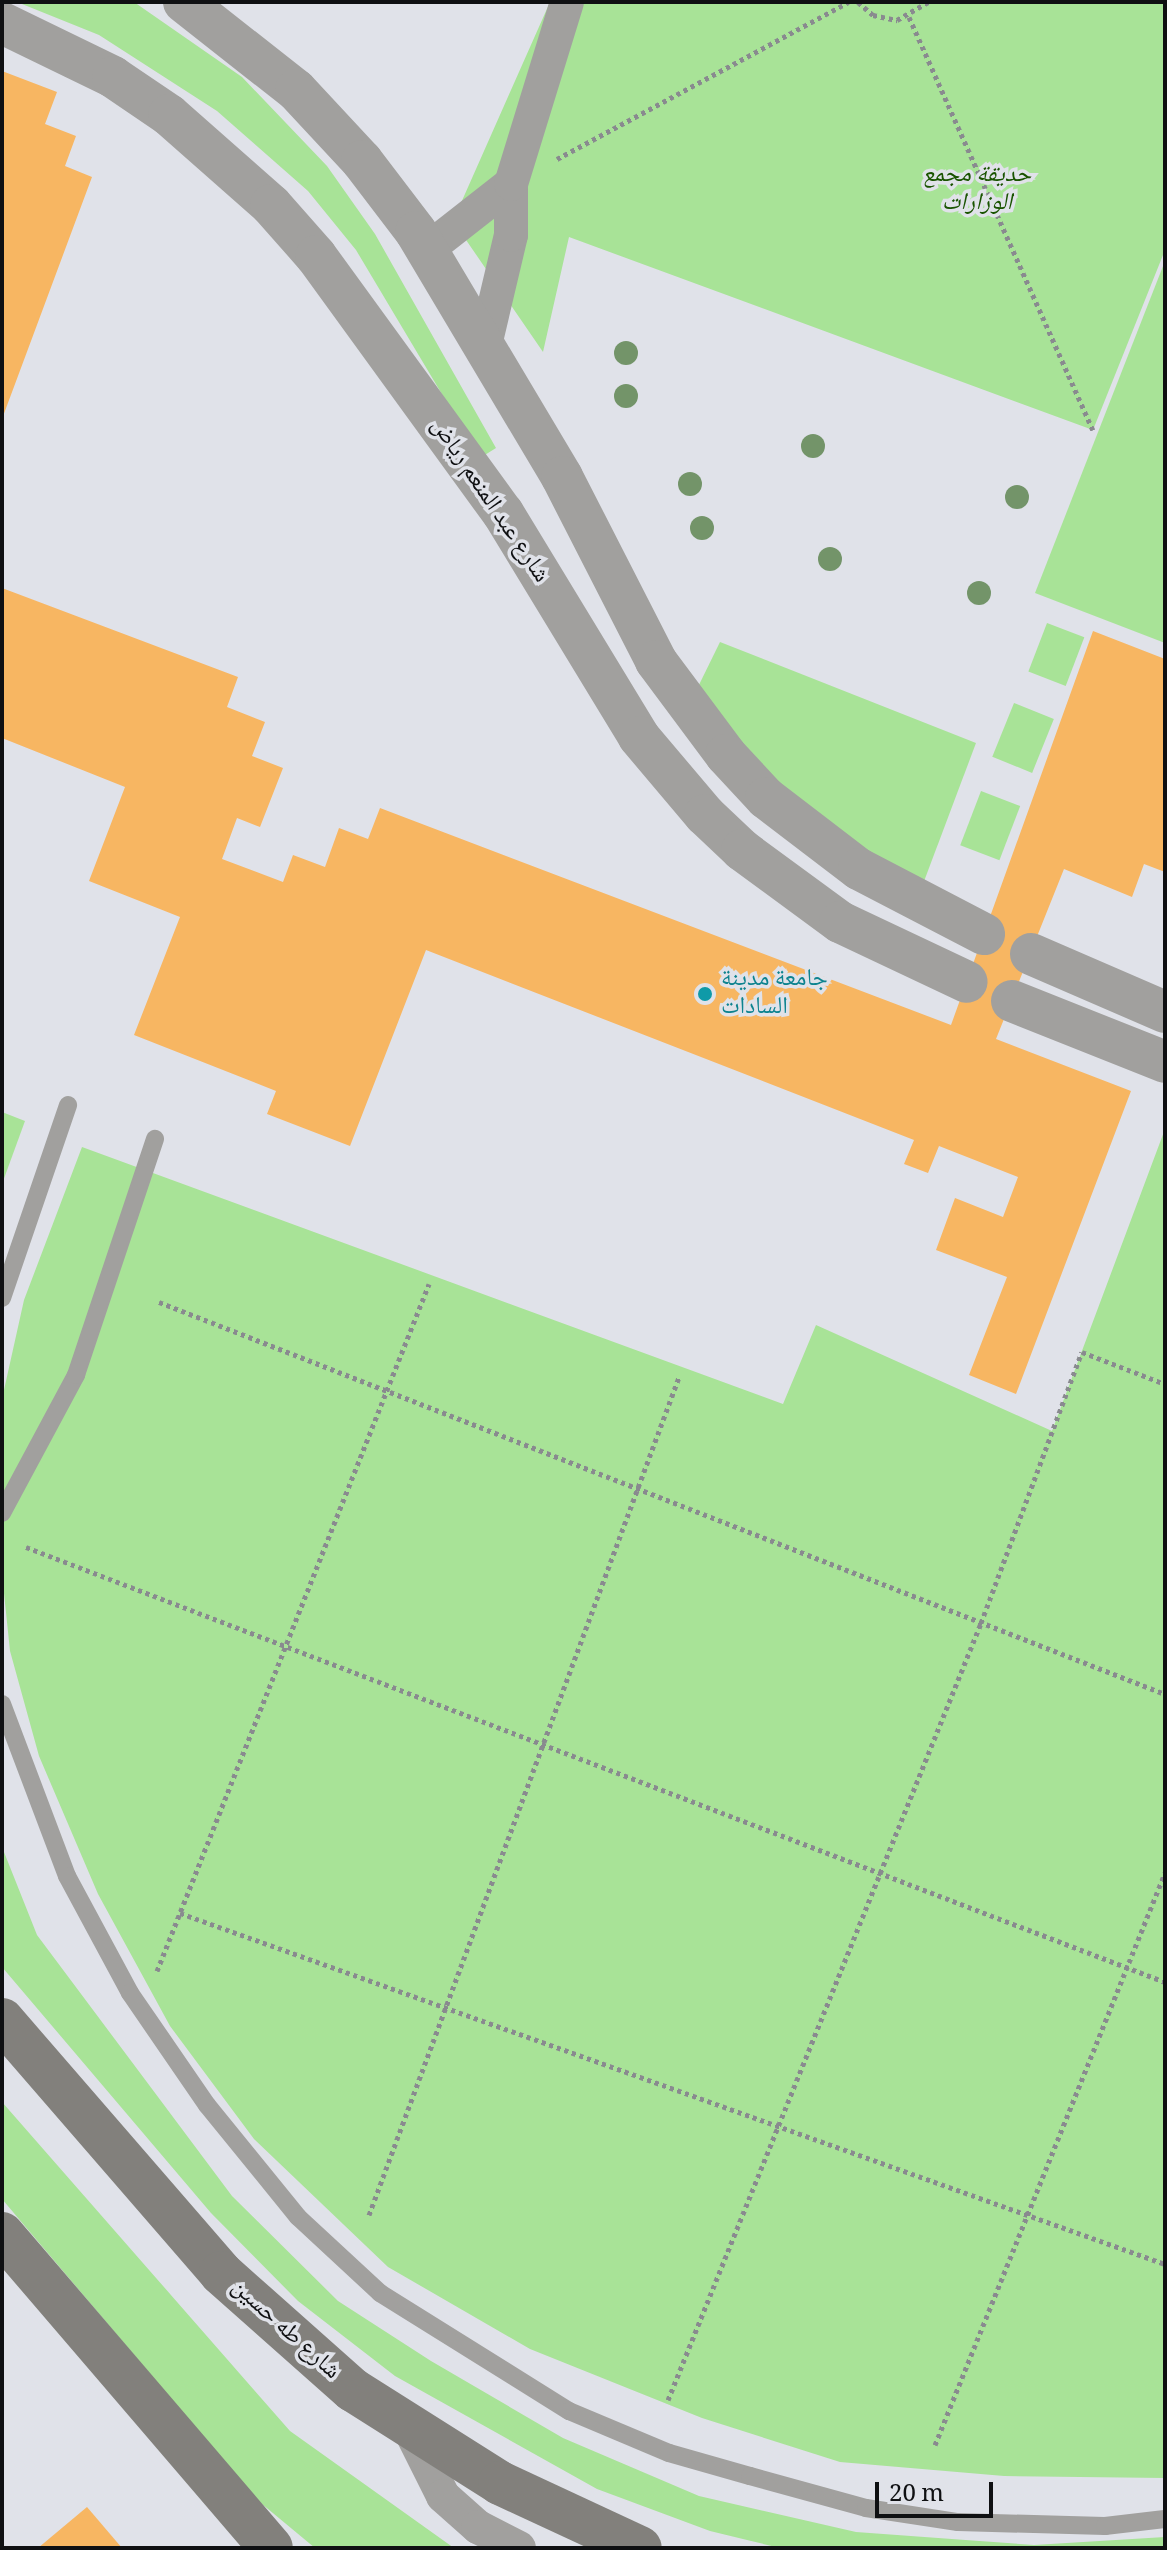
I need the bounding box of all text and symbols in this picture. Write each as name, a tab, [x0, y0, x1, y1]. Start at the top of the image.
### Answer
park label: حديقة مجمع الوزارات	[923, 162, 1031, 218]
street label: شارع عبد المنعم رياض	[423, 413, 555, 589]
place label: جامعة مدينة السادات	[721, 966, 828, 1022]
marker: جامعة مدينة السادات	[696, 985, 714, 1003]
street label: شارع طه حسين	[225, 2274, 345, 2386]
scale bar	[879, 2466, 997, 2516]
text: 20 m	[889, 2475, 944, 2516]

